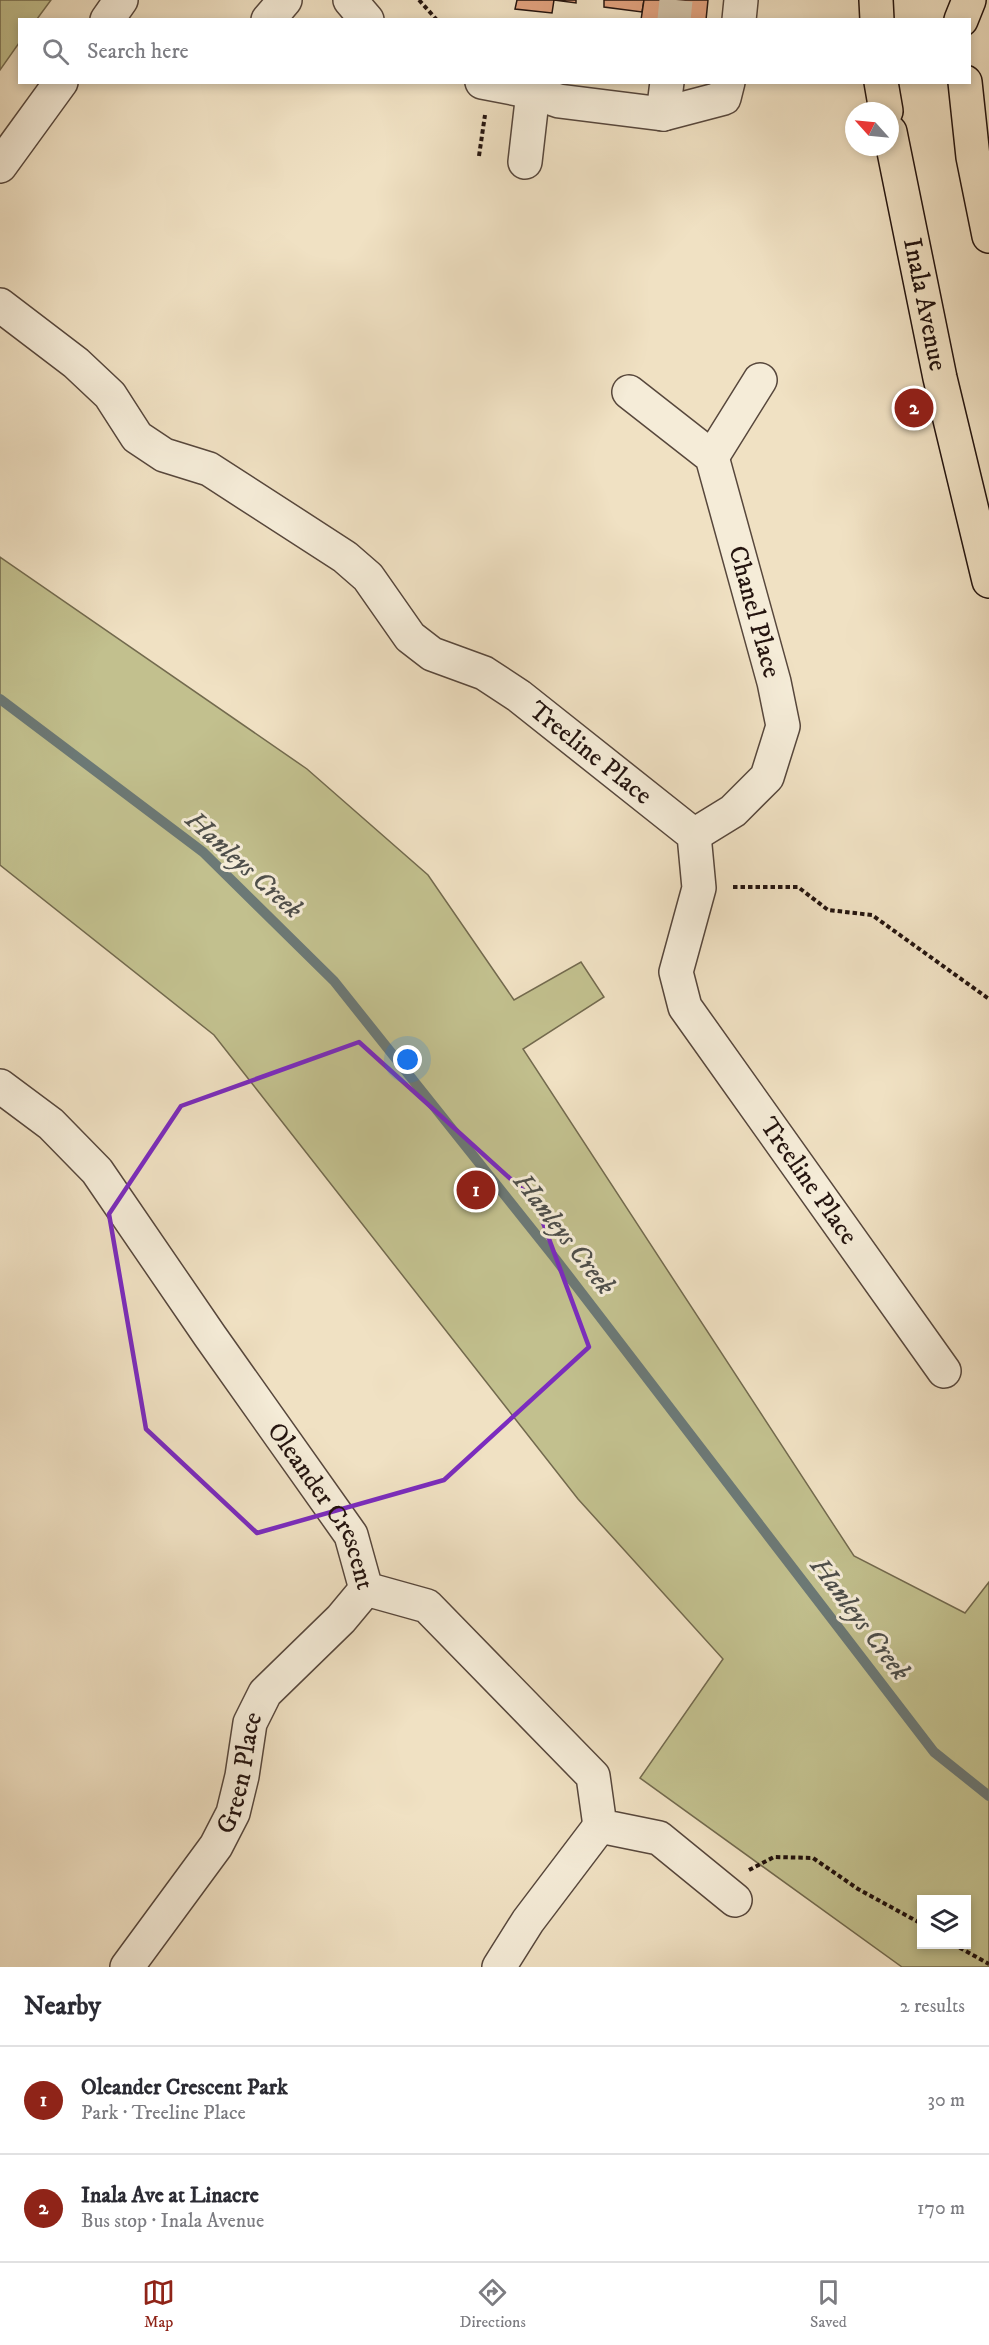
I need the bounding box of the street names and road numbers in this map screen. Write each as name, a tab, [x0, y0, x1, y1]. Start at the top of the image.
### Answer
street label: Inala Avenue	[895, 235, 955, 374]
street label: Chanel Place	[721, 542, 789, 681]
street label: Treeline Place	[522, 694, 659, 812]
street label: Treeline Place	[752, 1111, 865, 1251]
street label: Oleander Crescent	[260, 1416, 382, 1593]
street label: Green Place	[208, 1706, 270, 1840]

